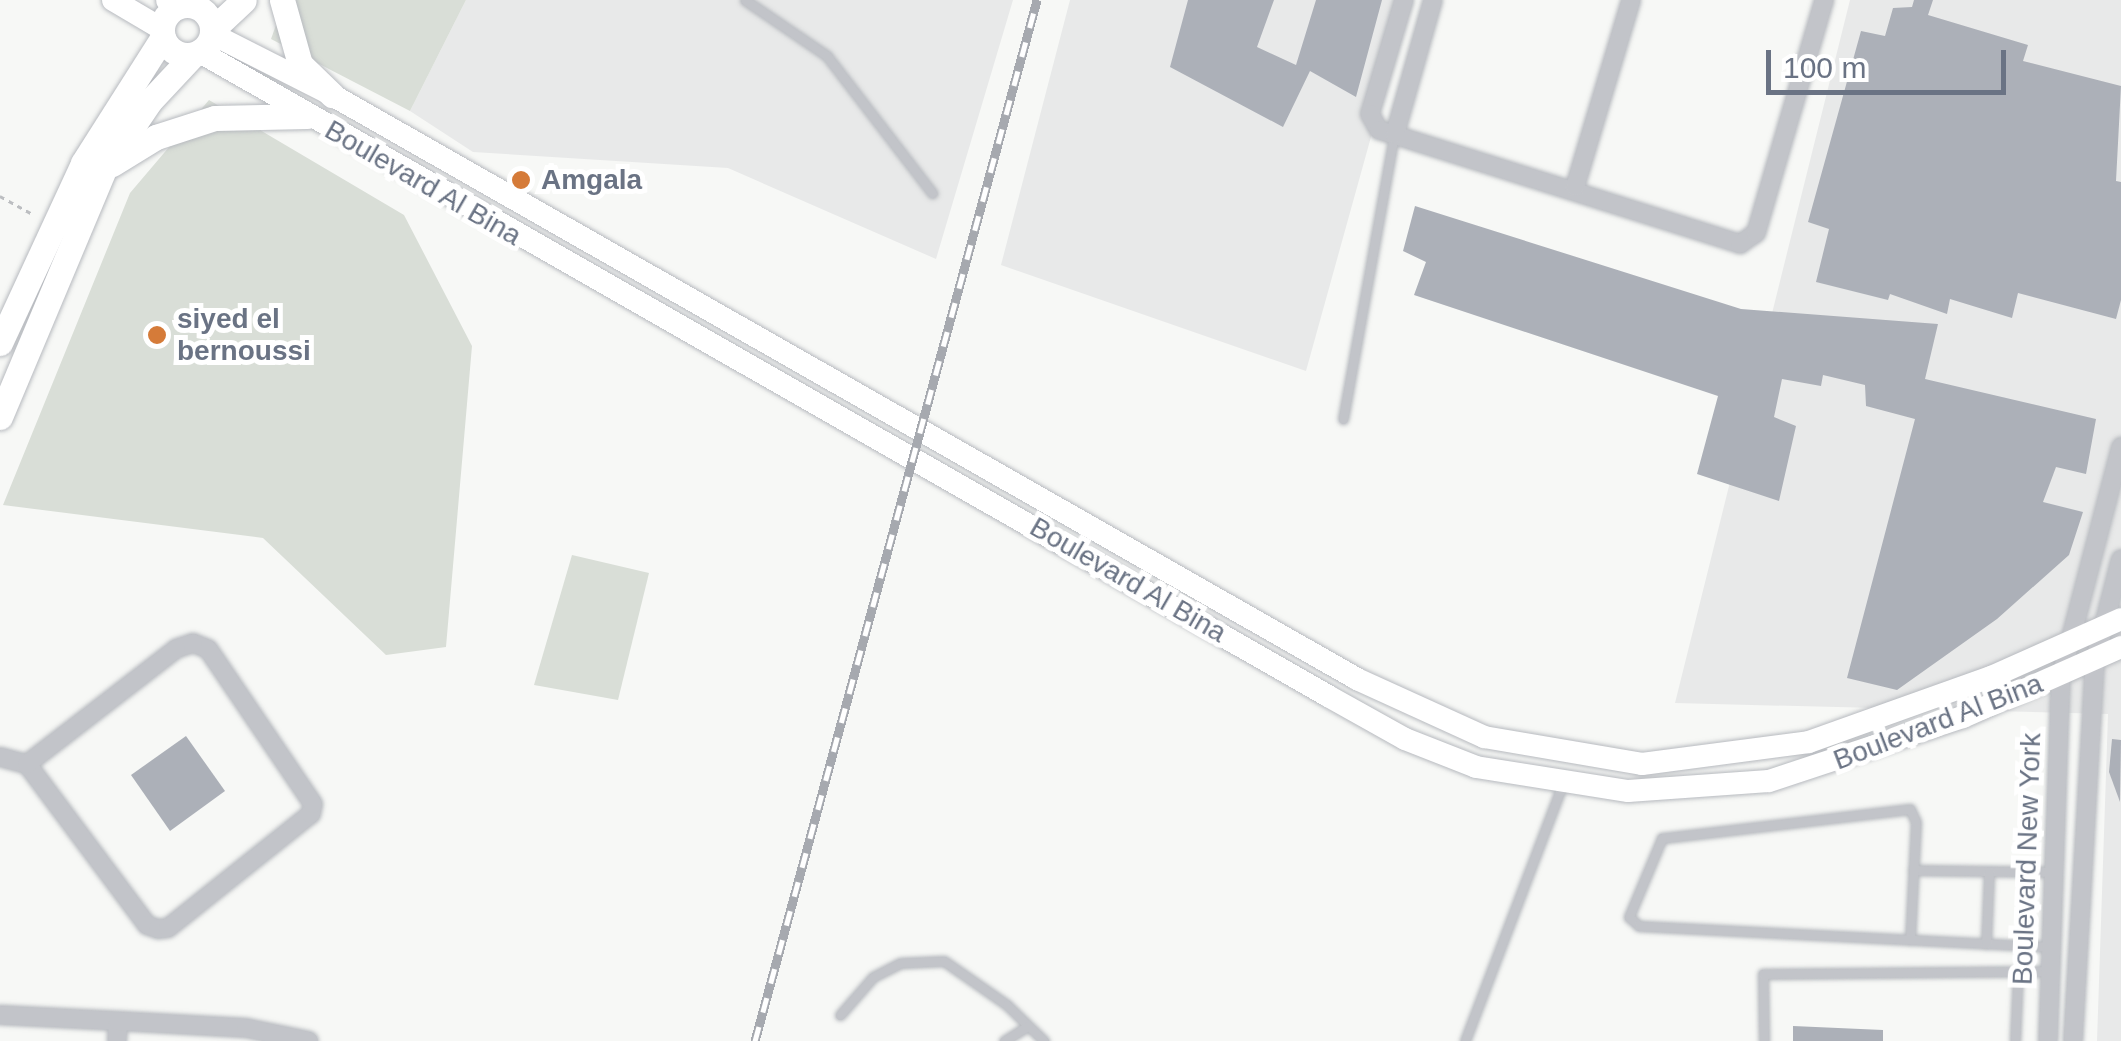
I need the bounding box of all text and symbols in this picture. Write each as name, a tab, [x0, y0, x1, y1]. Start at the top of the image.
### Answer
scale bar	[1771, 30, 2011, 92]
text: 100 m	[1783, 51, 1866, 84]
street label: Boulevard Al Bina	[318, 113, 528, 253]
place label: Amgala	[541, 163, 642, 197]
marker: Amgala	[510, 169, 532, 191]
place label: siyed el bernoussi	[177, 302, 311, 368]
marker: siyed el bernoussi	[146, 324, 168, 346]
street label: Boulevard Al Bina	[1023, 510, 1233, 650]
street label: Boulevard Al Bina	[1828, 666, 2048, 778]
street label: Boulevard New York	[2006, 732, 2048, 986]

